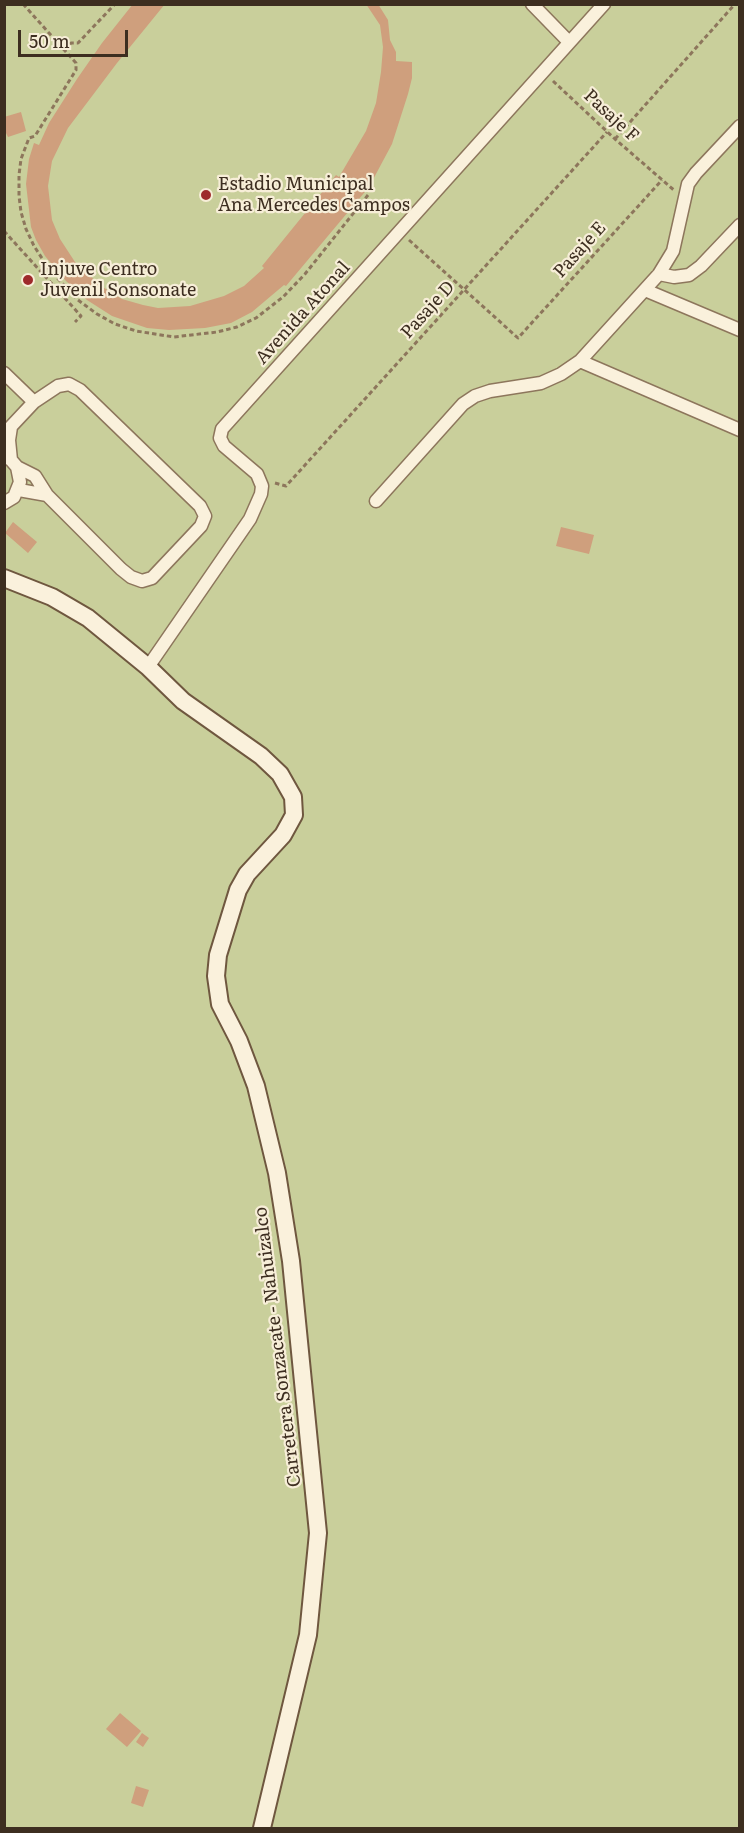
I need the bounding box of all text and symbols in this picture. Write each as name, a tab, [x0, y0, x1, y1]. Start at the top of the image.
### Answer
scale bar	[21, 18, 130, 56]
text: 50 m	[29, 27, 70, 54]
street label: Pasaje F	[579, 85, 643, 147]
place label: Estadio Municipal Ana Mercedes Campos	[218, 174, 410, 216]
marker: Estadio Municipal Ana Mercedes Campos	[199, 188, 213, 202]
street label: Pasaje E	[549, 218, 611, 282]
street label: Avenida Atonal	[251, 257, 355, 369]
place label: Injuve Centro Juvenil Sonsonate	[40, 259, 196, 302]
marker: Injuve Centro Juvenil Sonsonate	[21, 273, 35, 287]
street label: Pasaje D	[396, 277, 460, 343]
street label: Carretera Sonzacate - Nahuizalco	[250, 1206, 306, 1488]

